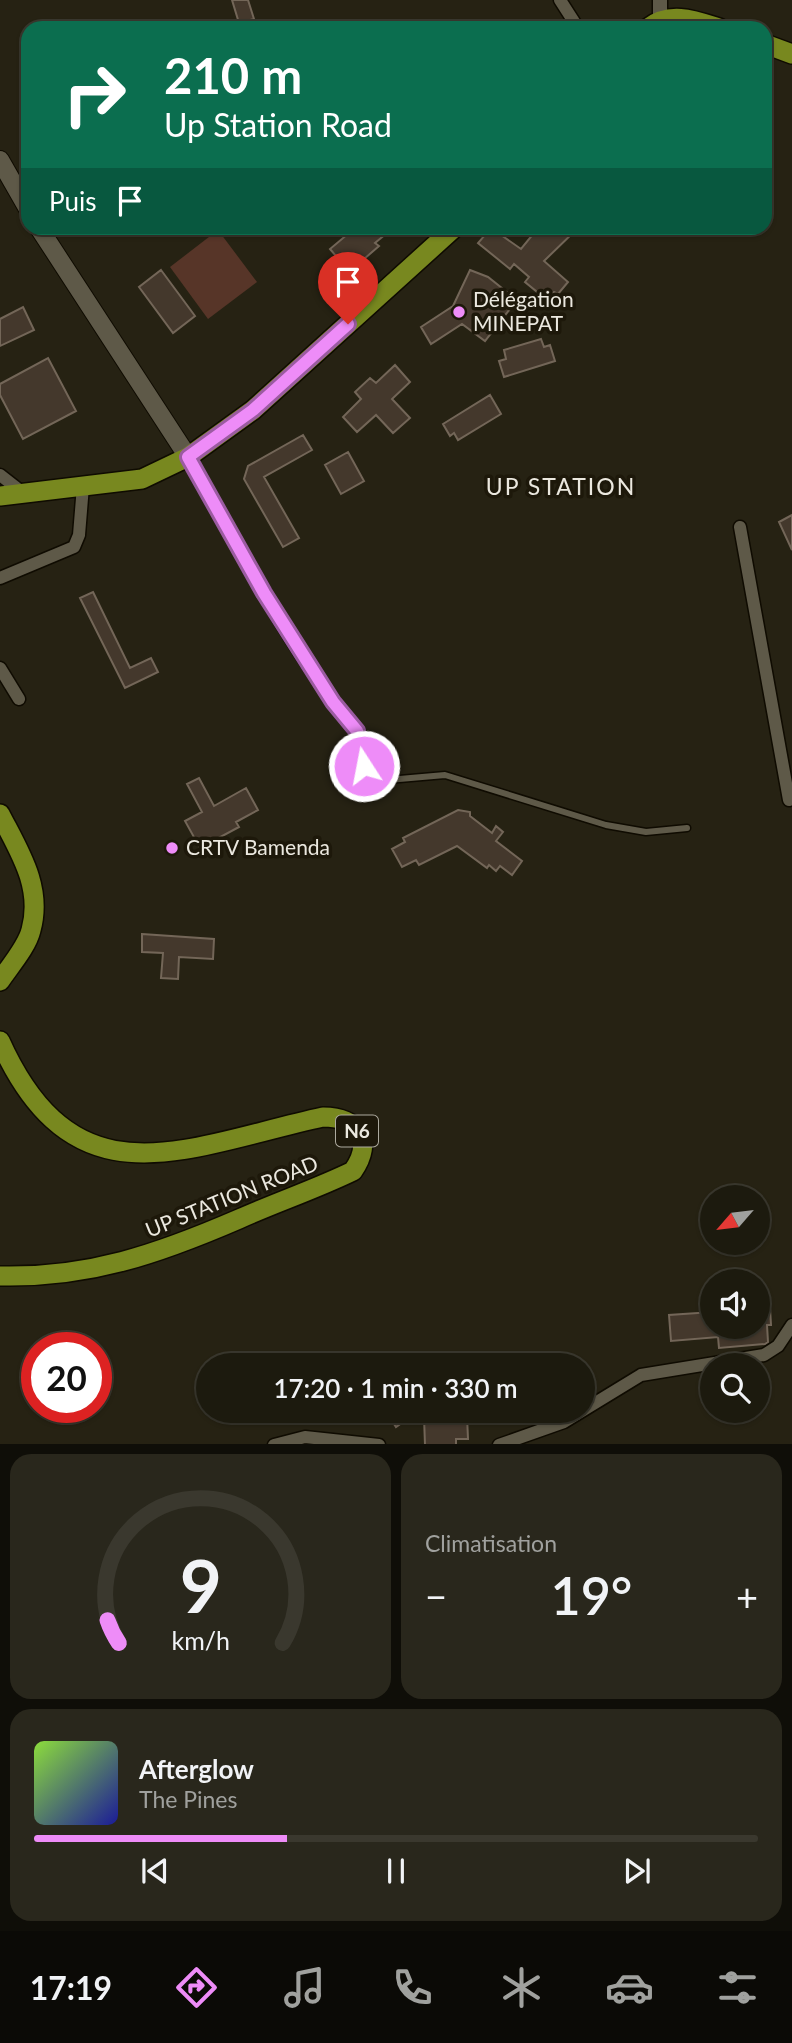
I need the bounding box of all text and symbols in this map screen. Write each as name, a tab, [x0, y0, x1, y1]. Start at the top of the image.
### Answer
text: 210 m	[164, 46, 302, 104]
icon: right	[49, 49, 140, 140]
text: Up Station Road	[164, 105, 392, 144]
icon: arrive	[111, 182, 149, 220]
text: Puis	[49, 185, 97, 217]
pin	[318, 252, 378, 324]
icon: arrive	[329, 263, 367, 301]
place label: Délégation MINEPAT	[473, 286, 574, 335]
marker: Délégation MINEPAT	[451, 304, 467, 320]
district label: UP STATION	[486, 472, 636, 500]
position arrow	[327, 729, 401, 803]
place label: CRTV Bamenda	[186, 834, 330, 859]
marker: CRTV Bamenda	[164, 840, 180, 856]
road number: N6	[336, 1116, 378, 1147]
street label: UP STATION ROAD	[141, 1150, 321, 1242]
north arrow	[700, 1185, 770, 1255]
map controls	[700, 1185, 770, 1423]
button: sound	[700, 1269, 770, 1339]
speed limit sign: 20	[21, 1332, 112, 1423]
button: search	[700, 1353, 770, 1423]
text: 17:20 · 1 min · 330 m	[273, 1372, 518, 1404]
text: Climatisation	[425, 1529, 557, 1557]
text: 9	[179, 1541, 222, 1629]
text: 19°	[551, 1564, 632, 1626]
text: −	[425, 1573, 447, 1619]
text: +	[736, 1573, 758, 1619]
text: km/h	[171, 1624, 230, 1654]
text: Afterglow	[139, 1753, 254, 1785]
text: The Pines	[139, 1785, 237, 1813]
icon: previous	[136, 1852, 174, 1890]
icon: pause	[377, 1852, 415, 1890]
icon: next	[618, 1852, 656, 1890]
icon: directions	[172, 1963, 221, 2012]
icon: music	[280, 1963, 329, 2012]
icon: phone	[388, 1963, 437, 2012]
icon: climate	[497, 1963, 546, 2012]
icon: car	[605, 1963, 654, 2012]
icon: filters	[713, 1963, 762, 2012]
text: 17:19	[30, 1968, 112, 2007]

